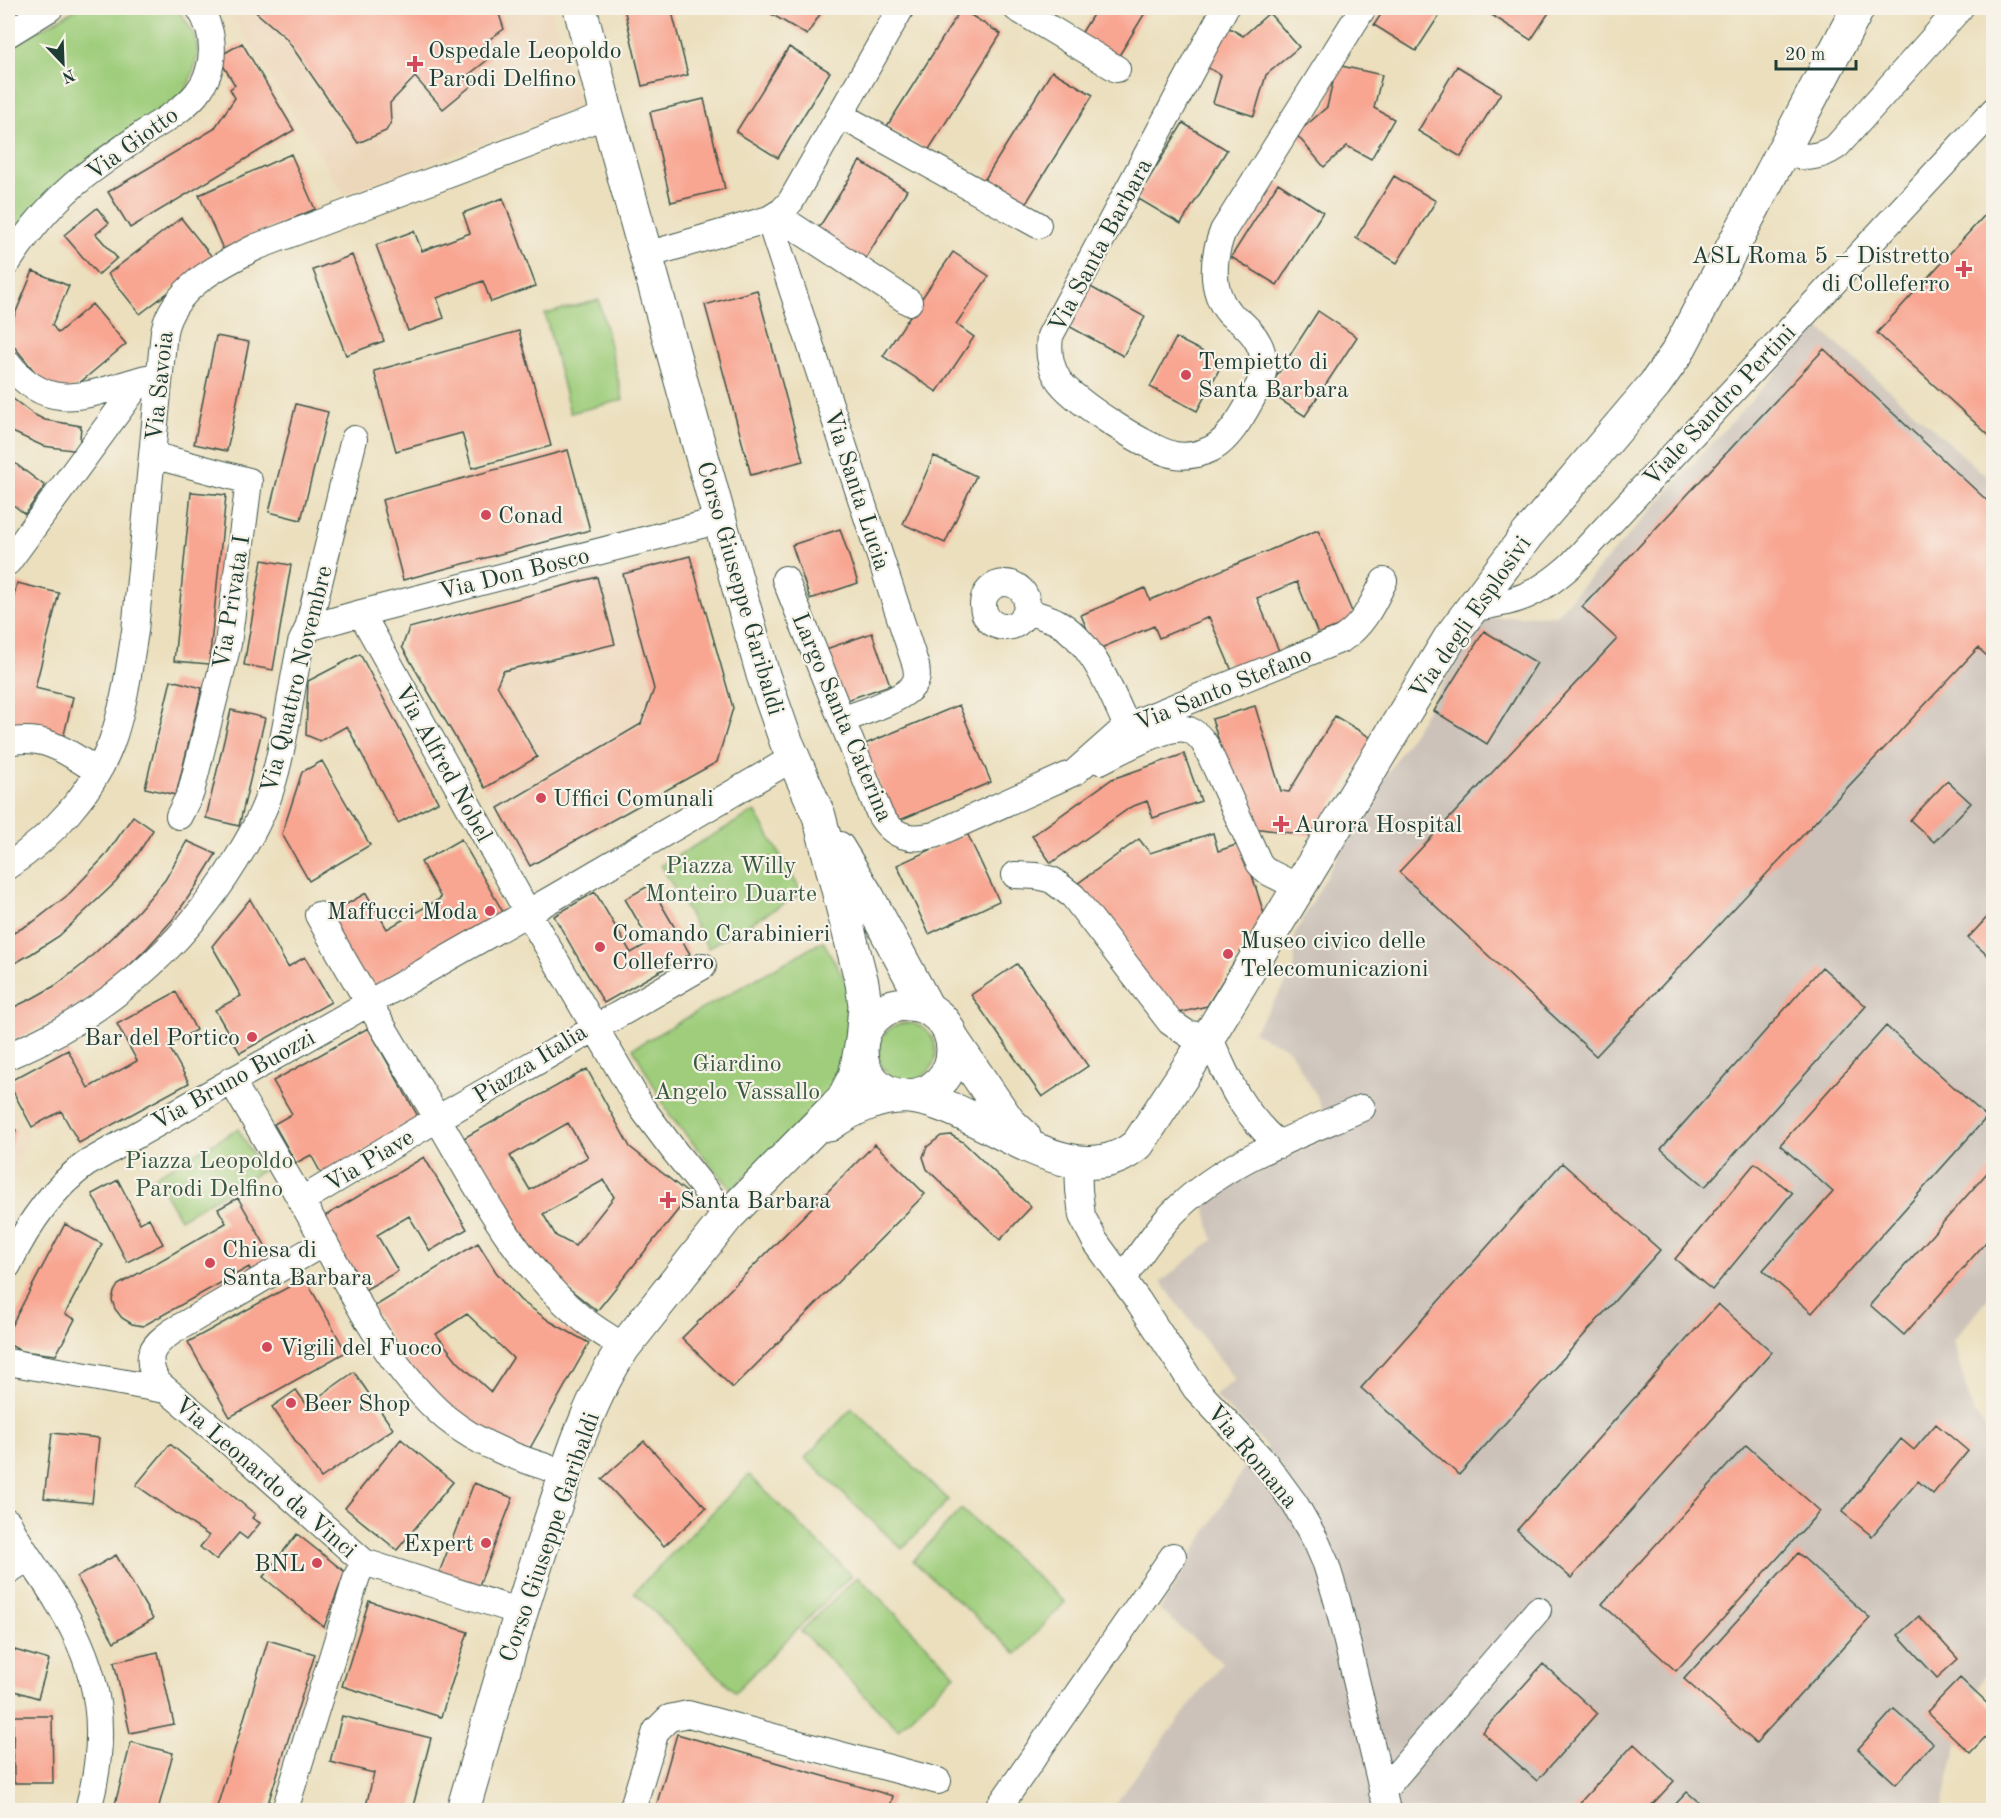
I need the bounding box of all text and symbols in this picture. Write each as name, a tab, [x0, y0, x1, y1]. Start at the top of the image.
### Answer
north arrow	[33, 33, 93, 93]
scale bar	[1776, 33, 1856, 71]
place label: Ospedale Leopoldo Parodi Delfino	[428, 40, 622, 92]
text: 20 m	[1785, 46, 1825, 64]
marker: Ospedale Leopoldo Parodi Delfino	[406, 55, 424, 73]
text: N	[59, 65, 77, 85]
street label: Via Giotto	[83, 103, 183, 186]
street label: Via Santa Barbara	[1046, 155, 1158, 337]
place label: ASL Roma 5 – Distretto di Colleferro	[1691, 245, 1950, 297]
marker: ASL Roma 5 – Distretto di Colleferro	[1955, 260, 1973, 278]
street label: Viale Sandro Pertini	[1640, 321, 1801, 492]
street label: Via Savoia	[143, 330, 179, 442]
place label: Tempietto di Santa Barbara	[1198, 351, 1349, 403]
marker: Tempietto di Santa Barbara	[1179, 368, 1193, 382]
street label: Via Santa Lucia	[819, 408, 893, 574]
street label: Corso Giuseppe Garibaldi	[691, 459, 787, 718]
place label: Conad	[498, 505, 563, 529]
marker: Conad	[479, 508, 493, 522]
street label: Via degli Esplosivi	[1407, 532, 1537, 704]
street label: Via Privata I	[211, 534, 255, 671]
street label: Via Don Bosco	[437, 545, 592, 605]
street label: Via Quattro Novembre	[258, 563, 338, 796]
street label: Largo Santa Caterina	[786, 610, 896, 826]
street label: Via Santo Stefano	[1132, 643, 1316, 736]
street label: Via Alfred Nobel	[389, 681, 495, 847]
place label: Uffici Comunali	[553, 788, 714, 812]
marker: Uffici Comunali	[534, 791, 548, 805]
place label: Aurora Hospital	[1294, 814, 1462, 838]
marker: Aurora Hospital	[1272, 815, 1290, 833]
park label: Piazza Willy Monteiro Duarte	[645, 855, 817, 907]
place label: Maffucci Moda	[327, 901, 478, 925]
marker: Maffucci Moda	[483, 904, 497, 918]
place label: Comando Carabinieri Colleferro	[612, 923, 830, 975]
place label: Museo civico delle Telecomunicazioni	[1240, 930, 1428, 982]
marker: Comando Carabinieri Colleferro	[593, 940, 607, 954]
marker: Museo civico delle Telecomunicazioni	[1221, 947, 1235, 961]
street label: Piazza Italia	[470, 1020, 592, 1109]
street label: Via Bruno Buozzi	[148, 1026, 319, 1135]
place label: Bar del Portico	[84, 1027, 240, 1051]
marker: Bar del Portico	[245, 1030, 259, 1044]
park label: Giardino Angelo Vassallo	[654, 1053, 820, 1105]
street label: Via Piave	[321, 1126, 419, 1198]
park label: Piazza Leopoldo Parodi Delfino	[125, 1150, 293, 1202]
place label: Santa Barbara	[680, 1190, 831, 1214]
marker: Santa Barbara	[661, 1193, 675, 1207]
place label: Chiesa di Santa Barbara	[222, 1239, 373, 1291]
marker: Chiesa di Santa Barbara	[203, 1256, 217, 1270]
place label: Vigili del Fuoco	[279, 1337, 442, 1361]
marker: Vigili del Fuoco	[260, 1340, 274, 1354]
street label: Via Leonardo da Vinci	[169, 1393, 360, 1564]
place label: Beer Shop	[303, 1393, 410, 1417]
marker: Beer Shop	[284, 1396, 298, 1410]
street label: Via Romana	[1201, 1401, 1302, 1514]
street label: Corso Giuseppe Garibaldi	[497, 1410, 605, 1666]
place label: Expert	[403, 1533, 474, 1557]
marker: Expert	[479, 1536, 493, 1550]
place label: BNL	[254, 1553, 305, 1577]
marker: BNL	[310, 1556, 324, 1570]

